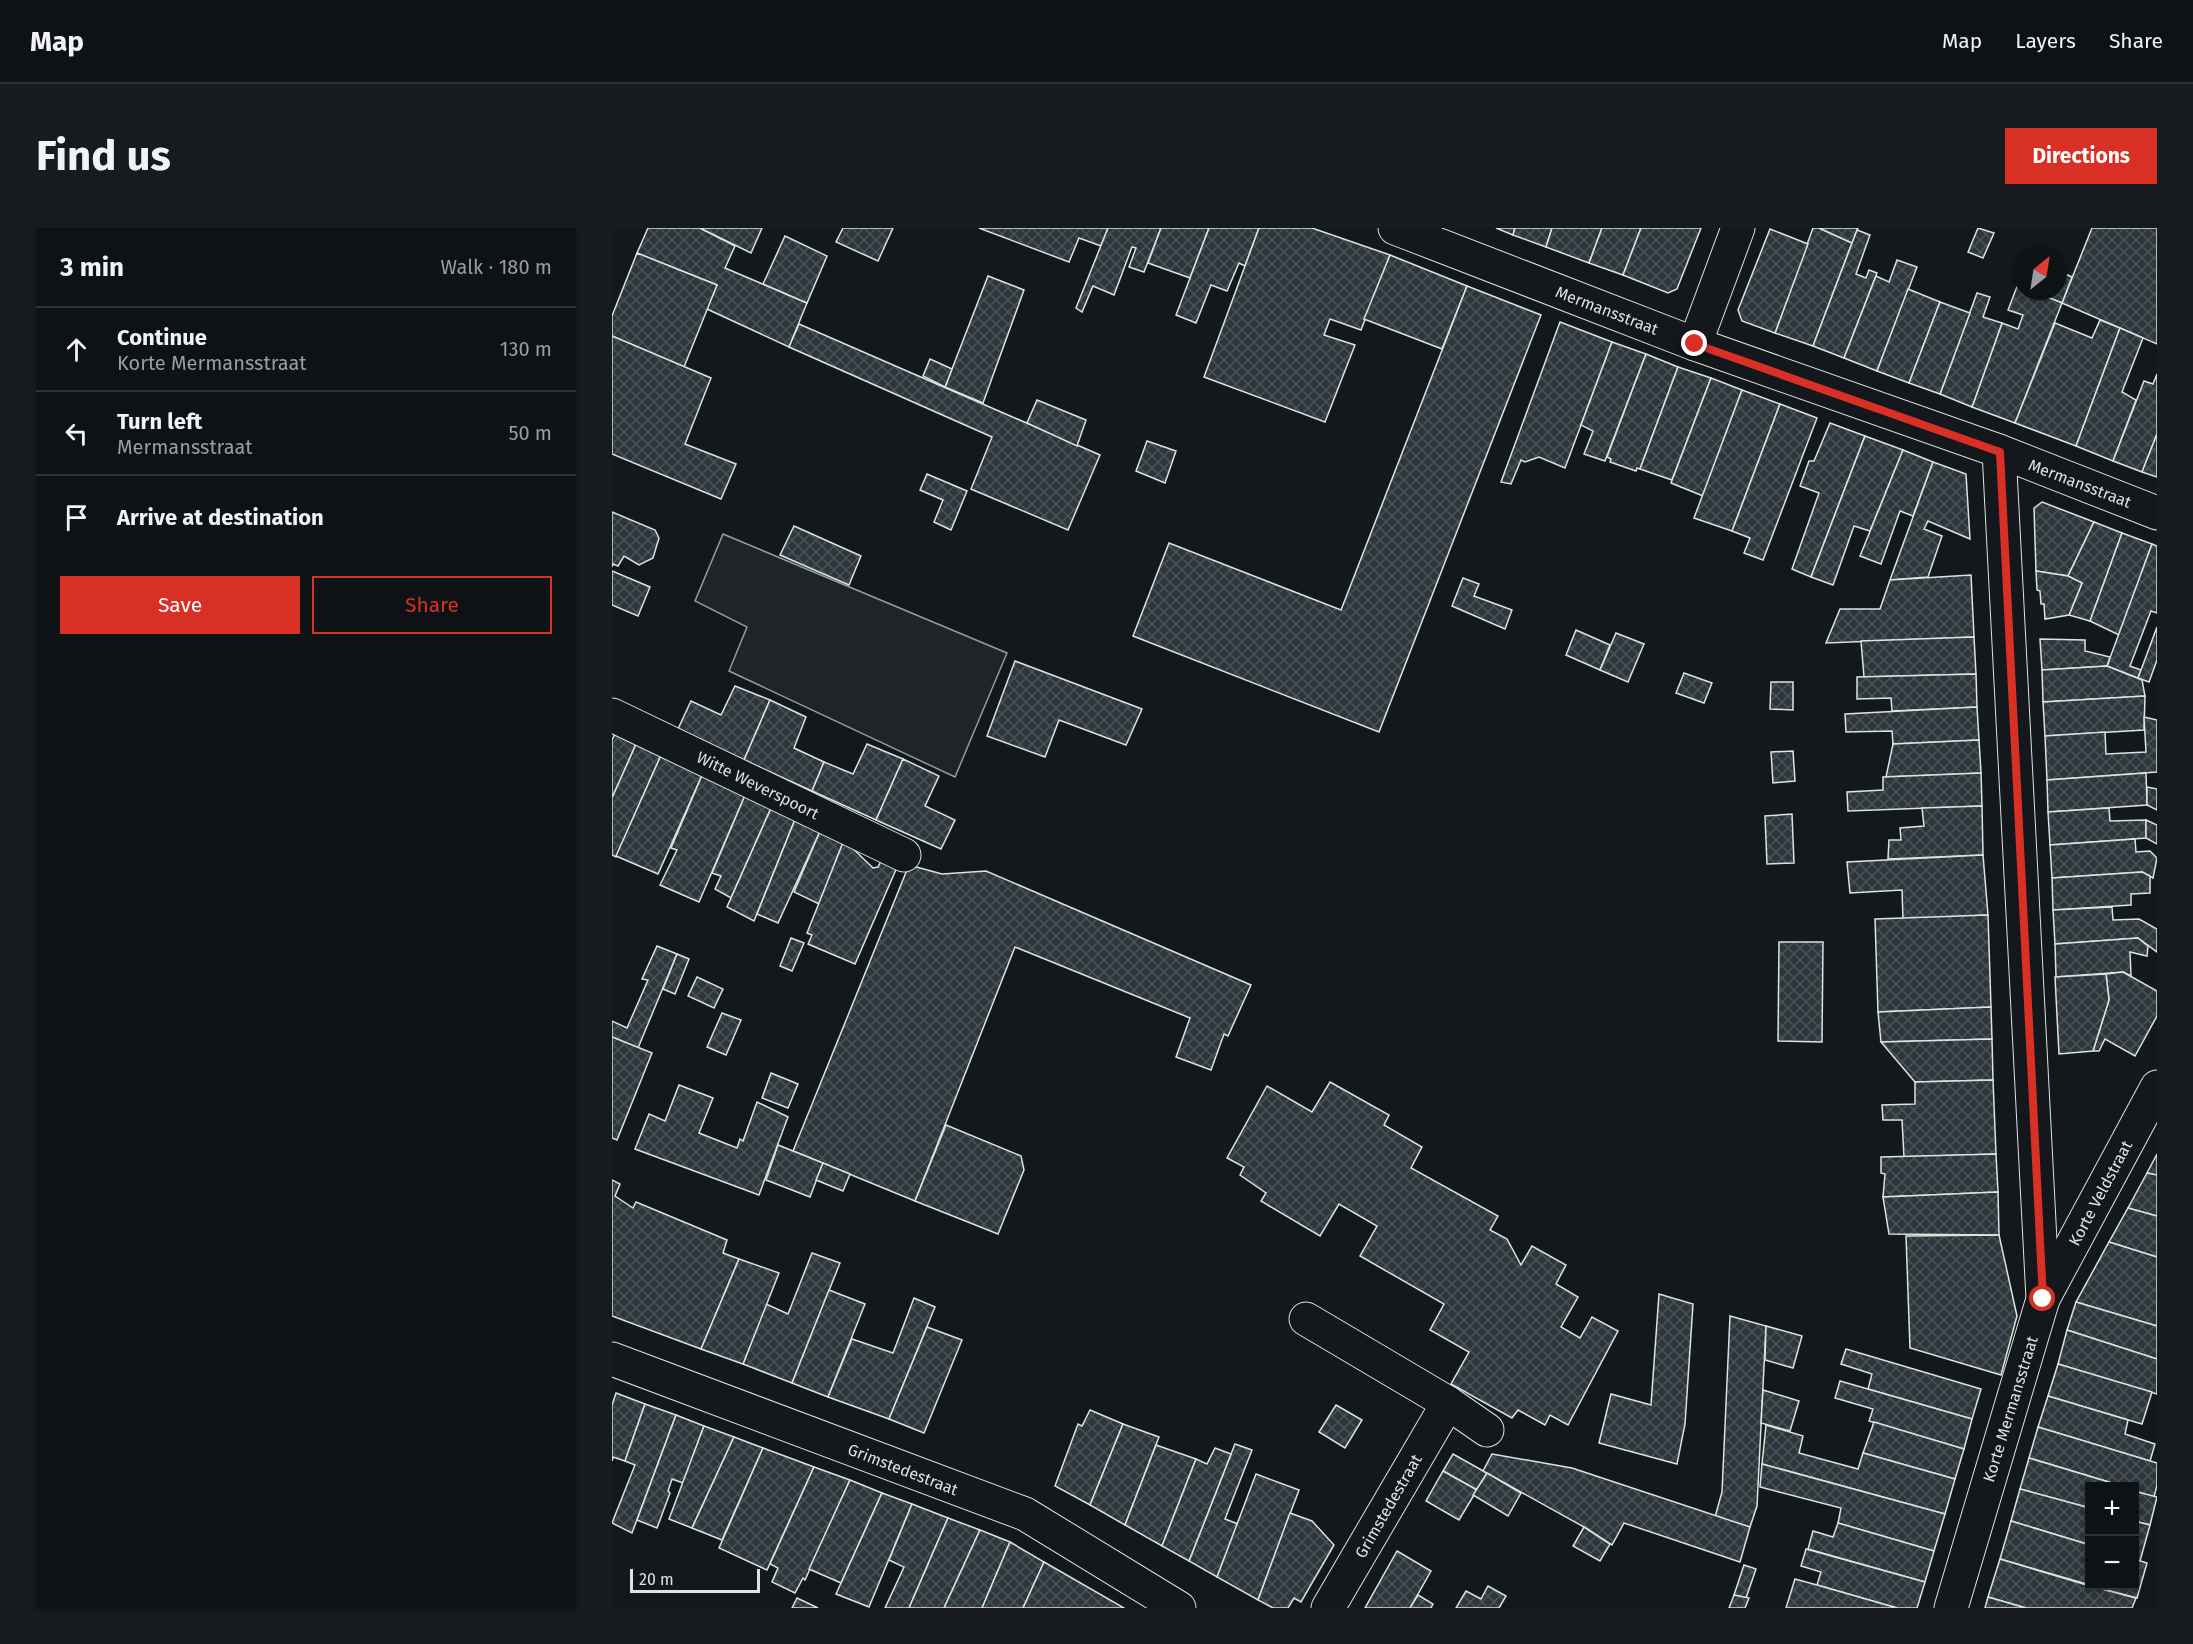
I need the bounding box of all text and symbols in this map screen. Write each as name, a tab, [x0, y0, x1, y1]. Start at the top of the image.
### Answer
text: Map	[30, 25, 84, 58]
text: Map	[1942, 28, 1982, 54]
text: Layers	[2015, 28, 2076, 54]
text: Share	[2109, 28, 2163, 54]
button: Directions	[2005, 128, 2157, 184]
text: Find us	[36, 131, 171, 181]
north arrow	[2013, 246, 2067, 300]
text: 3 min	[60, 252, 124, 283]
text: Walk · 180 m	[441, 255, 552, 279]
street label: Mermansstraat	[1553, 282, 1661, 339]
text: Continue	[117, 324, 207, 351]
route end	[1681, 330, 1707, 356]
icon: ahead	[60, 333, 93, 366]
text: 130 m	[500, 337, 552, 361]
text: Korte Mermansstraat	[117, 351, 307, 375]
text: Turn left	[117, 408, 202, 435]
icon: left	[60, 417, 93, 450]
text: 50 m	[508, 421, 552, 445]
text: Mermansstraat	[117, 435, 253, 459]
street label: Mermansstraat	[2026, 455, 2134, 512]
icon: arrive	[60, 501, 93, 534]
text: Arrive at destination	[117, 504, 324, 531]
button: Save	[60, 576, 300, 634]
button: Share	[312, 576, 552, 634]
street label: Witte Weverspoort	[693, 748, 822, 823]
street label: Korte Veldstraat	[2065, 1137, 2136, 1249]
route start	[2029, 1285, 2055, 1311]
street label: Korte Mermansstraat	[1979, 1334, 2042, 1484]
street label: Grimstedestraat	[845, 1440, 961, 1499]
street label: Grimstedestraat	[1351, 1451, 1426, 1561]
map controls	[2085, 1482, 2139, 1590]
button: +	[2085, 1482, 2139, 1536]
button: −	[2085, 1536, 2139, 1590]
scale bar	[630, 1566, 760, 1594]
text: 20 m	[639, 1570, 674, 1589]

